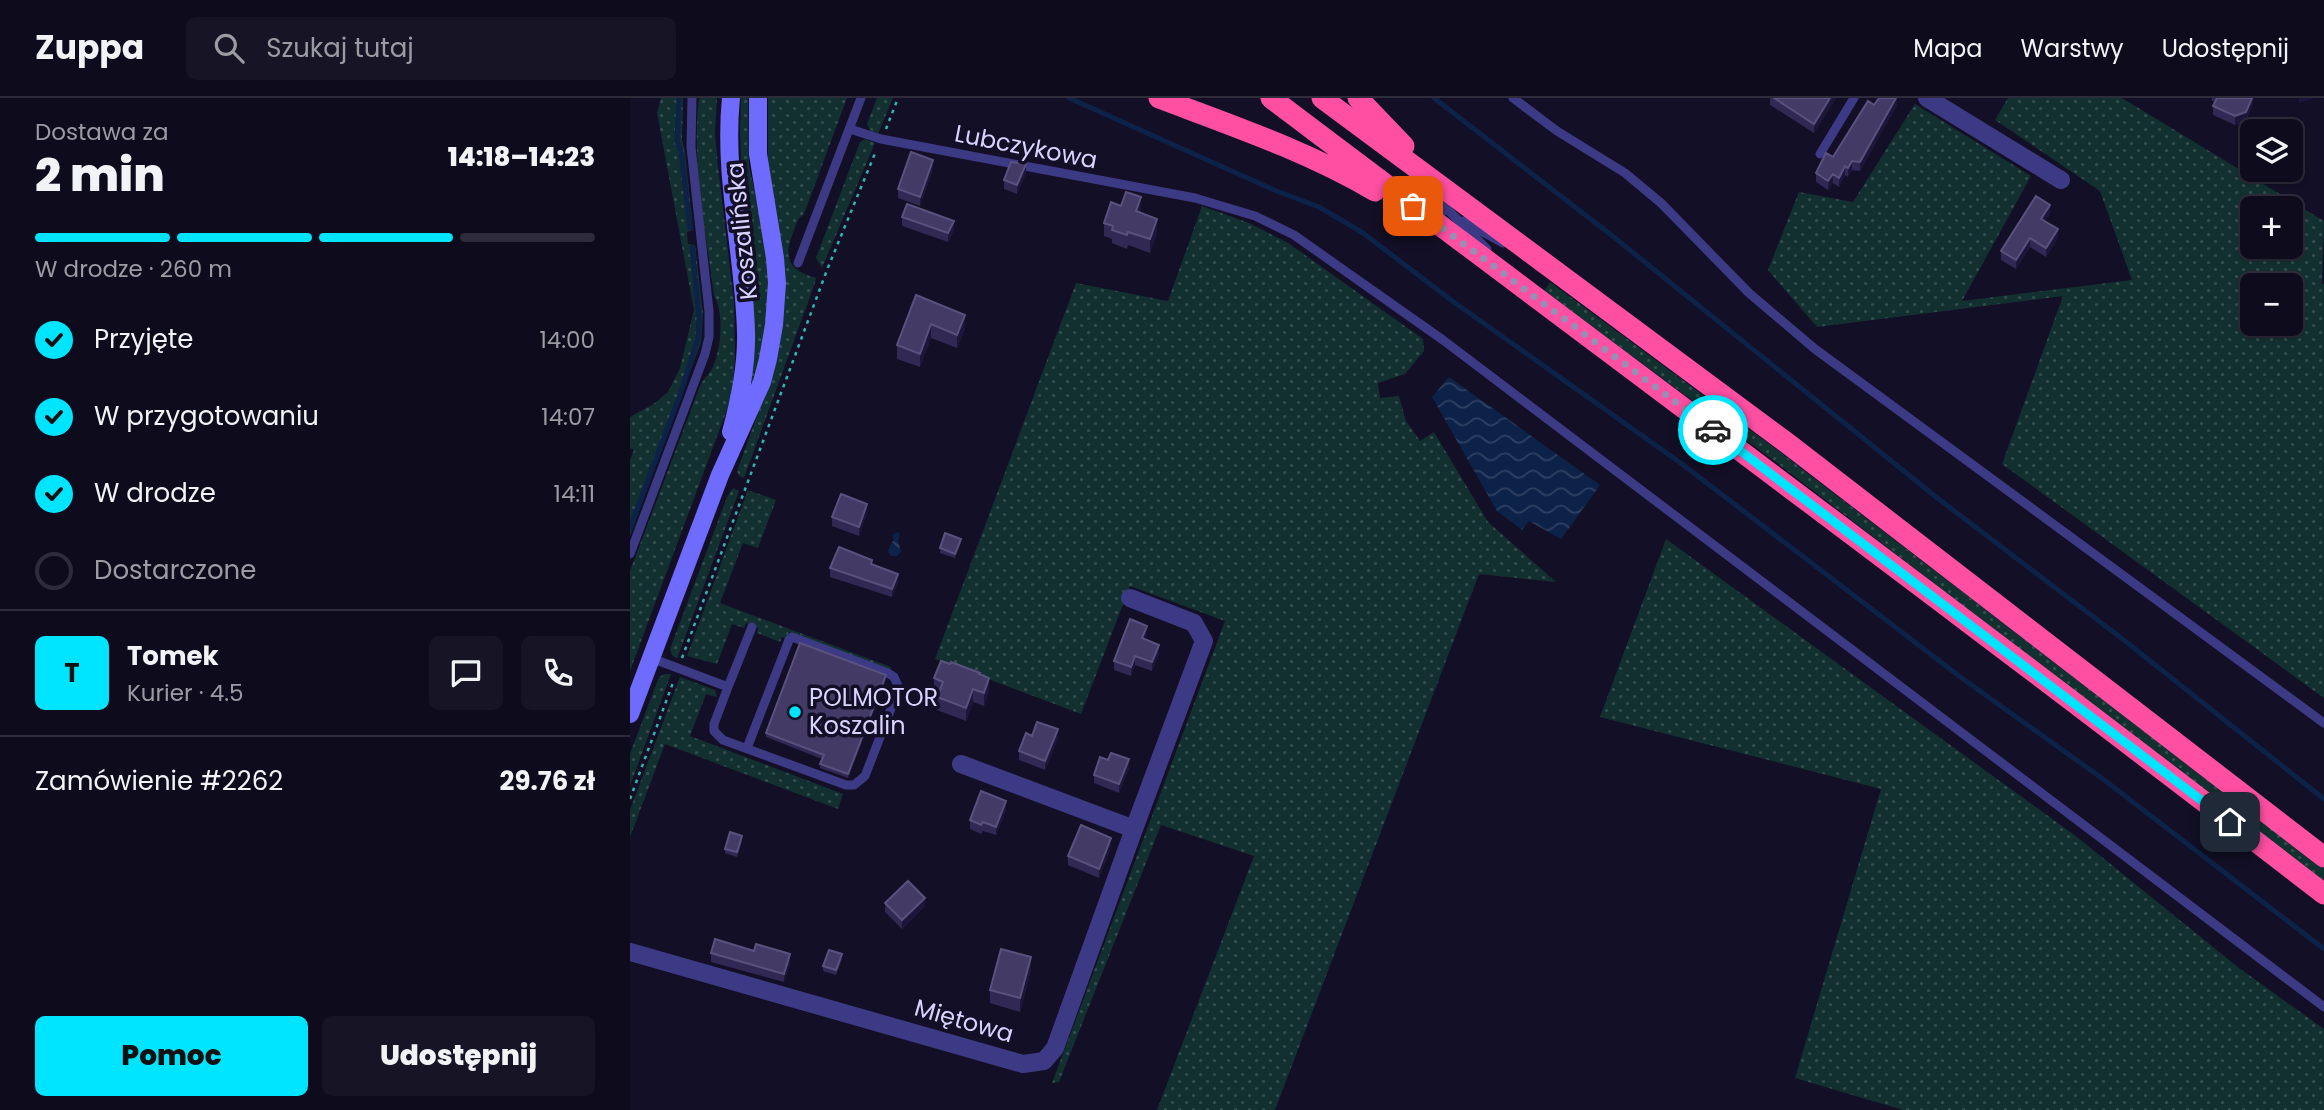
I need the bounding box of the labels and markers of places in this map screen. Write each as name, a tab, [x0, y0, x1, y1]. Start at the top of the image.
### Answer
pin	[1383, 176, 1443, 236]
place label: POLMOTOR Koszalin	[809, 681, 938, 742]
marker: POLMOTOR Koszalin	[787, 704, 803, 720]
pin	[2200, 792, 2260, 852]

